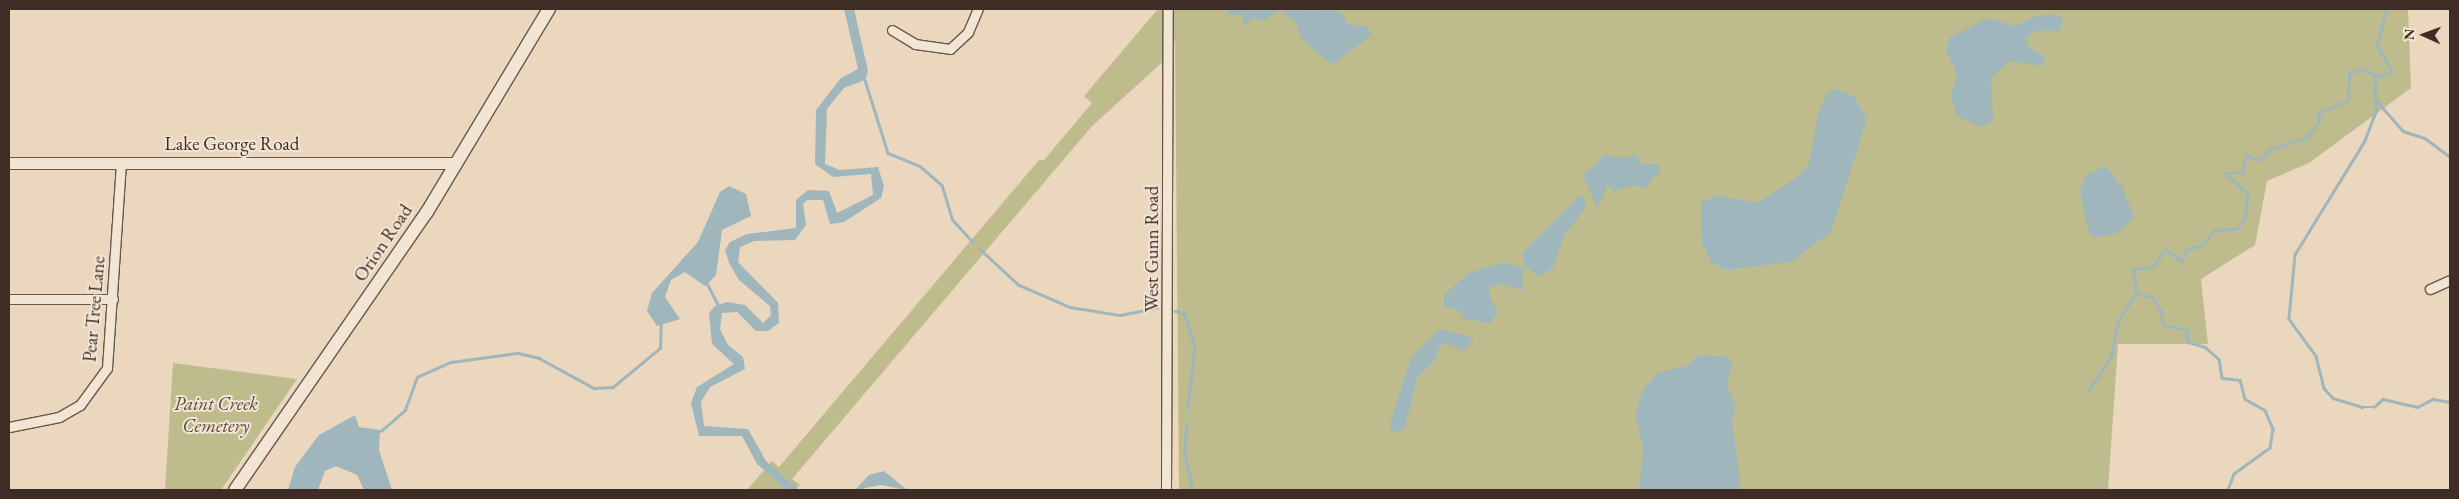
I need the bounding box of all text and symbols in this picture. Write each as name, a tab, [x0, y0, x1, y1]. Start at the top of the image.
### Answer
north arrow	[2399, 10, 2449, 60]
text: N	[2400, 29, 2418, 40]
street label: Lake George Road	[165, 133, 299, 155]
street label: West Gunn Road	[1141, 186, 1163, 312]
street label: Orion Road	[349, 200, 417, 286]
street label: Pear Tree Lane	[78, 255, 110, 363]
park label: Paint Creek Cemetery	[174, 393, 258, 437]

